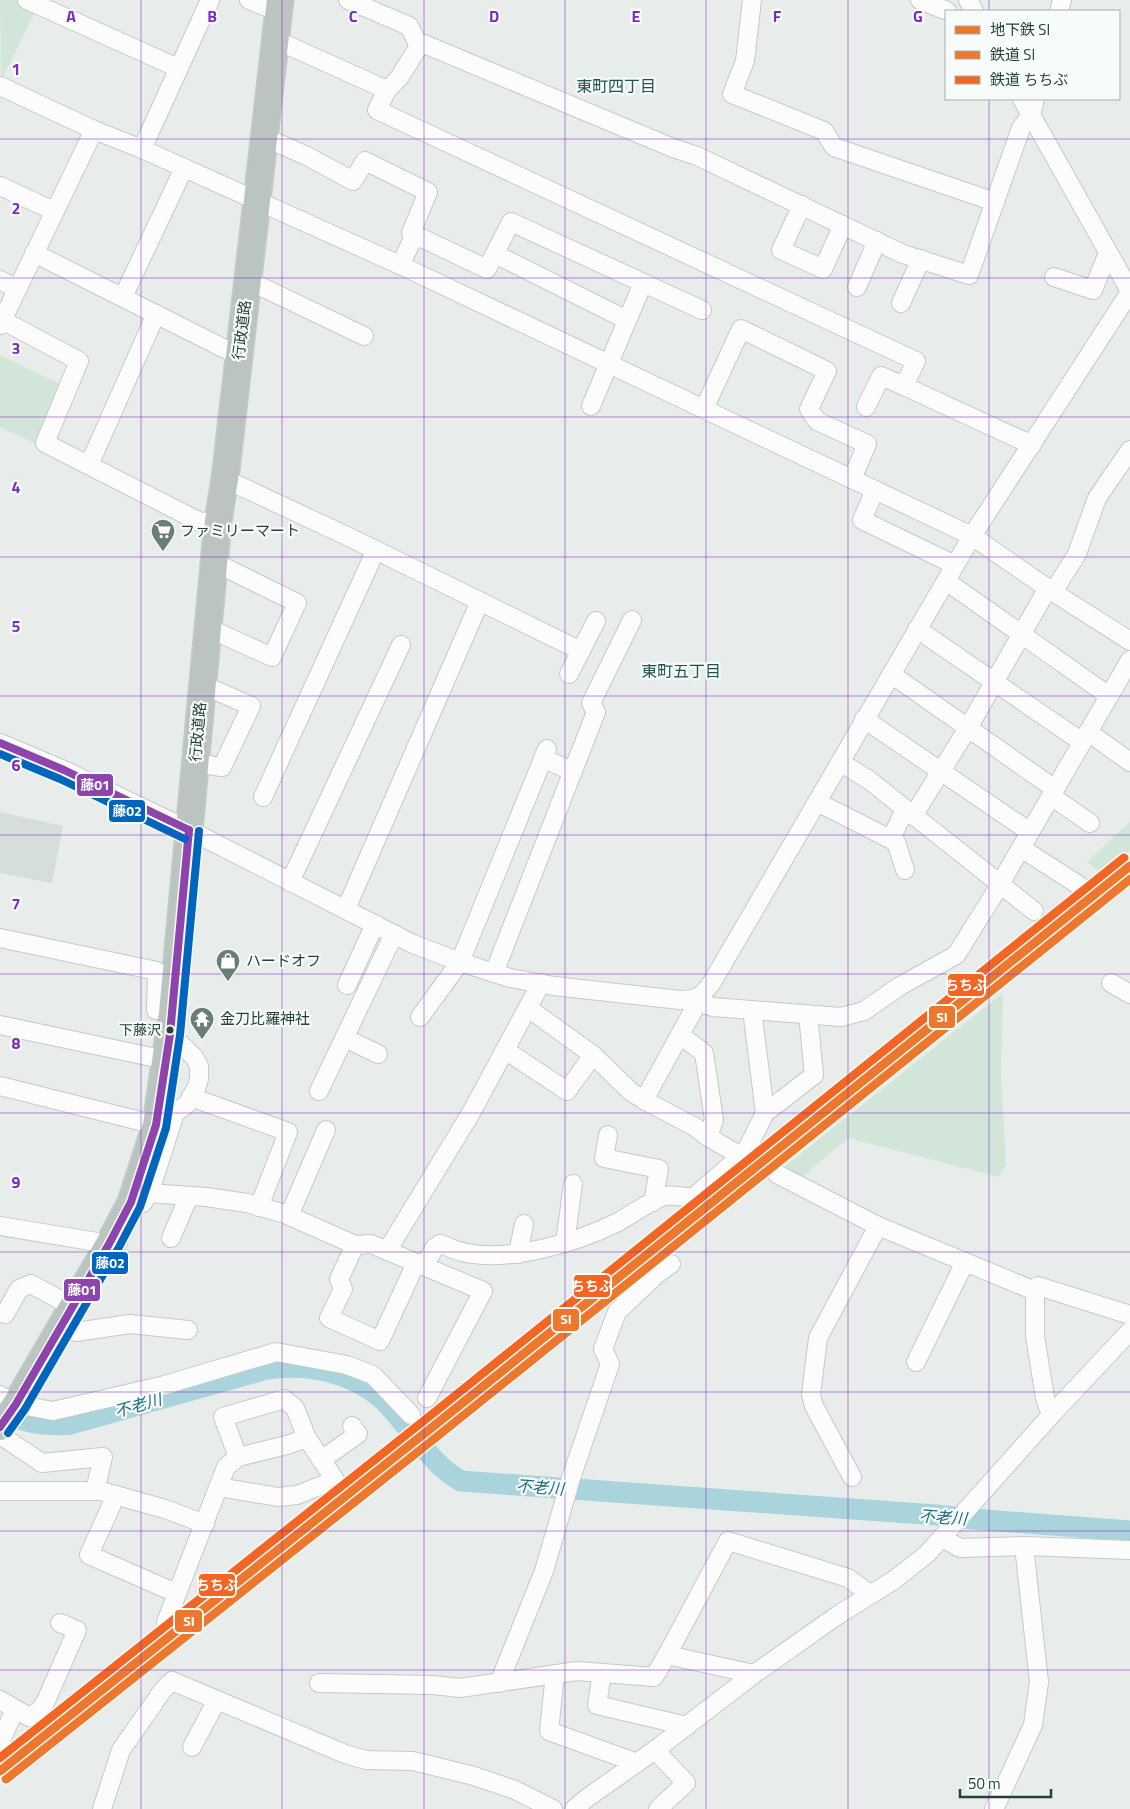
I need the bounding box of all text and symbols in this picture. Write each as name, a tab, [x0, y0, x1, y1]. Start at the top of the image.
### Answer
text: A	[66, 4, 76, 28]
text: B	[207, 4, 217, 28]
text: C	[349, 4, 358, 28]
text: D	[489, 4, 499, 28]
text: E	[632, 4, 641, 28]
text: F	[773, 4, 782, 28]
text: G	[913, 4, 923, 28]
legend	[945, 10, 1120, 100]
text: 地下鉄 SI	[990, 18, 1050, 41]
text: 鉄道 SI	[990, 43, 1035, 66]
text: 1	[12, 57, 20, 81]
text: 鉄道 ちちぶ	[990, 68, 1068, 91]
district label: 東町四丁目	[576, 74, 656, 98]
text: 2	[12, 196, 20, 220]
street label: 行政道路	[226, 299, 257, 361]
text: 3	[12, 336, 20, 360]
text: 4	[12, 475, 21, 499]
supermarket icon: ファミリーマート	[150, 518, 176, 552]
place label: ファミリーマート	[180, 519, 300, 542]
text: 5	[12, 614, 21, 638]
district label: 東町五丁目	[641, 659, 721, 683]
street label: 行政道路	[183, 701, 212, 763]
text: 6	[12, 753, 21, 777]
line badge: 藤01	[76, 773, 114, 797]
text: 藤01	[80, 774, 110, 795]
line badge: 藤02	[108, 799, 146, 823]
text: 藤02	[112, 800, 142, 821]
text: 7	[12, 892, 20, 916]
shop icon: ハードオフ	[215, 948, 241, 982]
place label: ハードオフ	[246, 949, 321, 972]
line badge: ちちぶ	[947, 973, 985, 997]
text: ちちぶ	[945, 974, 987, 995]
line badge: SI	[928, 1005, 956, 1029]
temple icon: 金刀比羅神社	[189, 1006, 215, 1040]
text: SI	[936, 1006, 948, 1027]
place label: 金刀比羅神社	[220, 1007, 310, 1030]
place label: 下藤沢	[119, 1019, 161, 1040]
marker: 下藤沢	[165, 1025, 175, 1035]
text: 8	[12, 1031, 21, 1055]
text: 9	[12, 1170, 21, 1194]
line badge: 藤02	[91, 1251, 129, 1275]
text: 藤02	[95, 1252, 125, 1273]
line badge: ちちぶ	[573, 1274, 611, 1298]
text: ちちぶ	[571, 1275, 613, 1296]
line badge: 藤01	[63, 1278, 101, 1302]
text: 藤01	[67, 1279, 97, 1300]
line badge: SI	[552, 1308, 580, 1332]
text: SI	[560, 1308, 572, 1329]
water label: 不老川	[112, 1386, 166, 1423]
water label: 不老川	[515, 1473, 567, 1501]
water label: 不老川	[918, 1503, 970, 1531]
line badge: ちちぶ	[198, 1573, 236, 1597]
text: ちちぶ	[196, 1574, 238, 1595]
line badge: SI	[174, 1609, 203, 1633]
text: SI	[183, 1610, 195, 1631]
scale bar	[960, 1766, 1051, 1798]
text: 50 m	[968, 1772, 1001, 1795]

